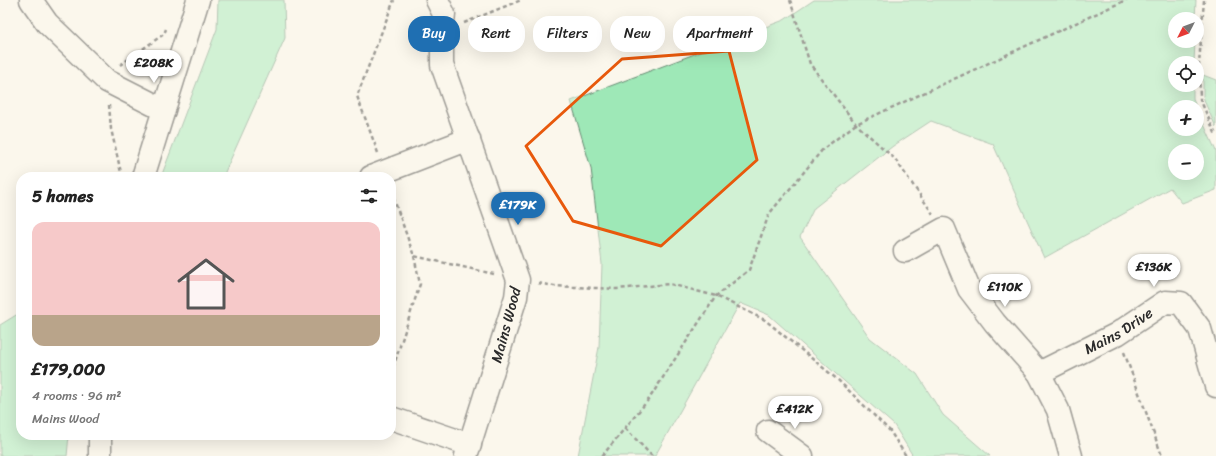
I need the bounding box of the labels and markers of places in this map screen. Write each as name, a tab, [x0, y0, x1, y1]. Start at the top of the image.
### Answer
pin: £208K	[126, 50, 182, 84]
pin: £179K	[490, 192, 546, 226]
pin: £136K	[1126, 254, 1182, 288]
pin: £110K	[977, 274, 1033, 308]
pin: £412K	[767, 396, 823, 430]

